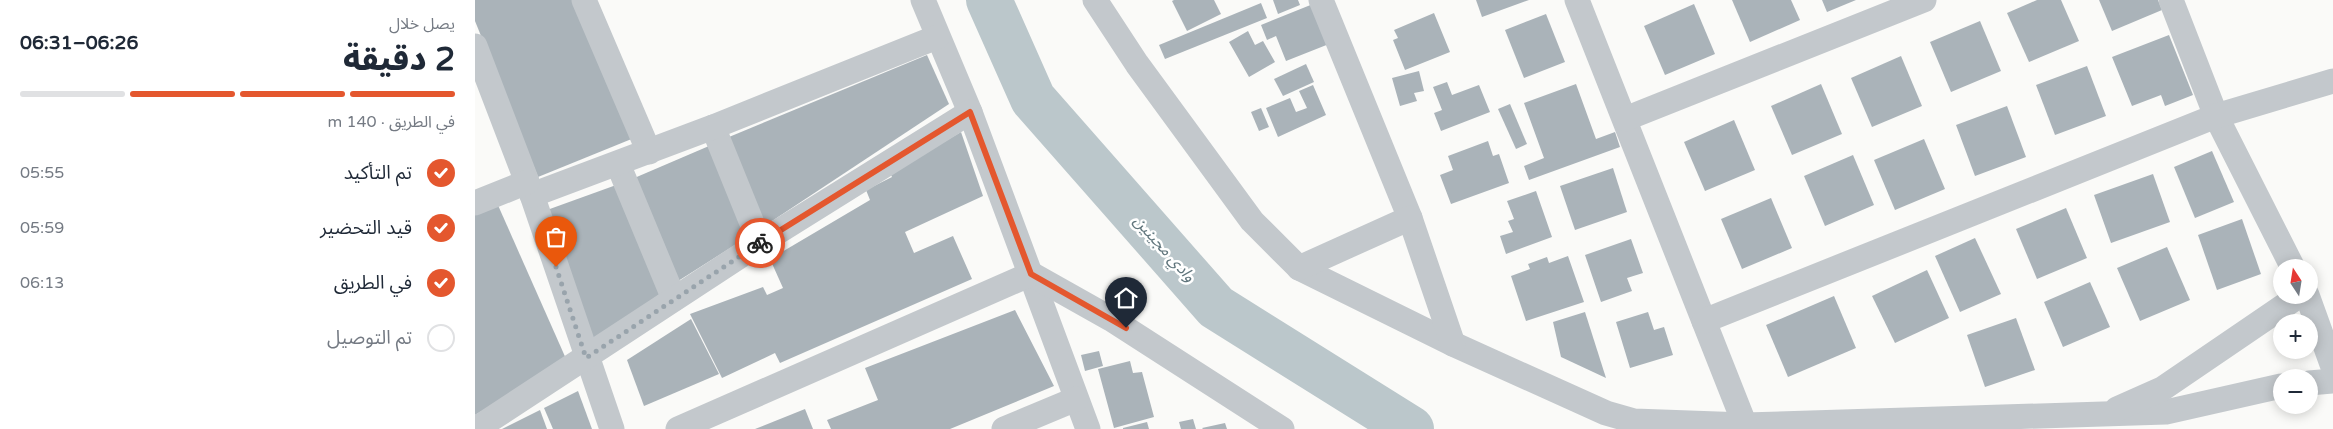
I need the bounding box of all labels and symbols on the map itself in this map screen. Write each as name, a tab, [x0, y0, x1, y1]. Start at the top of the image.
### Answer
water label: وادي مجينين	[1127, 211, 1199, 288]
pin	[535, 216, 577, 267]
courier	[735, 218, 785, 268]
north arrow	[2273, 259, 2317, 304]
pin	[1105, 277, 1147, 328]

